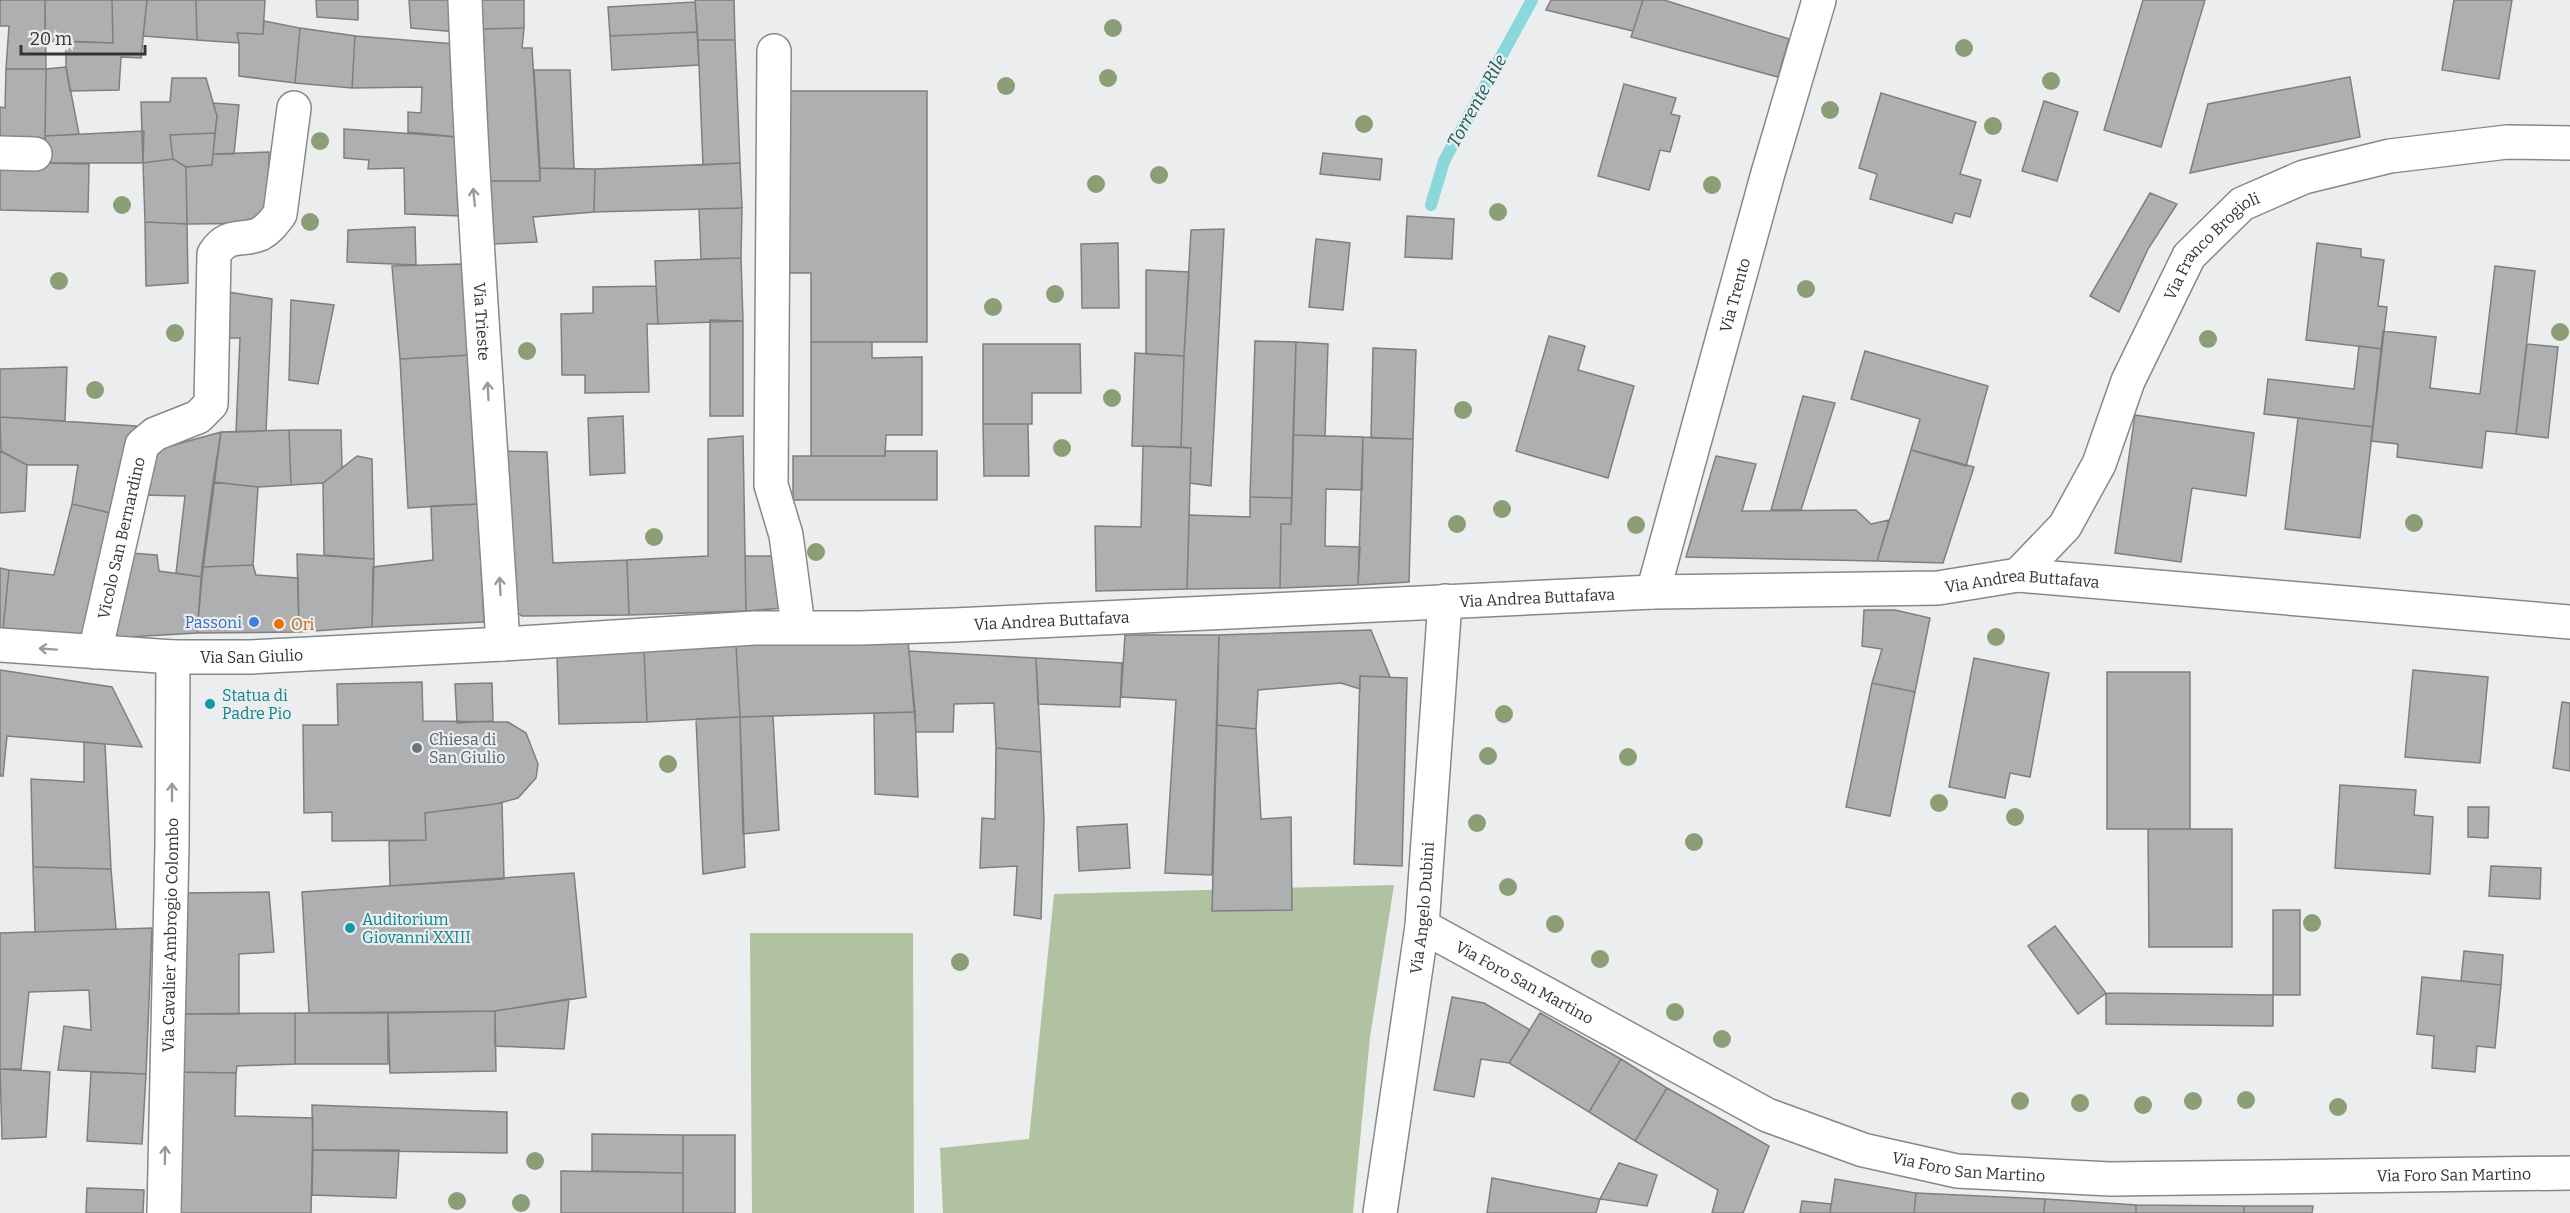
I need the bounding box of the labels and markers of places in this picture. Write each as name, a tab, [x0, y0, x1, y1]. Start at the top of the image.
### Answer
place label: Passoni	[185, 613, 242, 632]
marker: Passoni	[247, 615, 261, 629]
place label: Ori	[291, 615, 315, 634]
marker: Ori	[272, 617, 286, 631]
place label: Statua di Padre Pio	[222, 686, 291, 723]
marker: Statua di Padre Pio	[203, 697, 217, 711]
place label: Chiesa di San Giulio	[429, 730, 505, 767]
marker: Chiesa di San Giulio	[410, 741, 424, 755]
place label: Auditorium Giovanni XXIII	[362, 910, 471, 947]
marker: Auditorium Giovanni XXIII	[343, 921, 357, 935]

